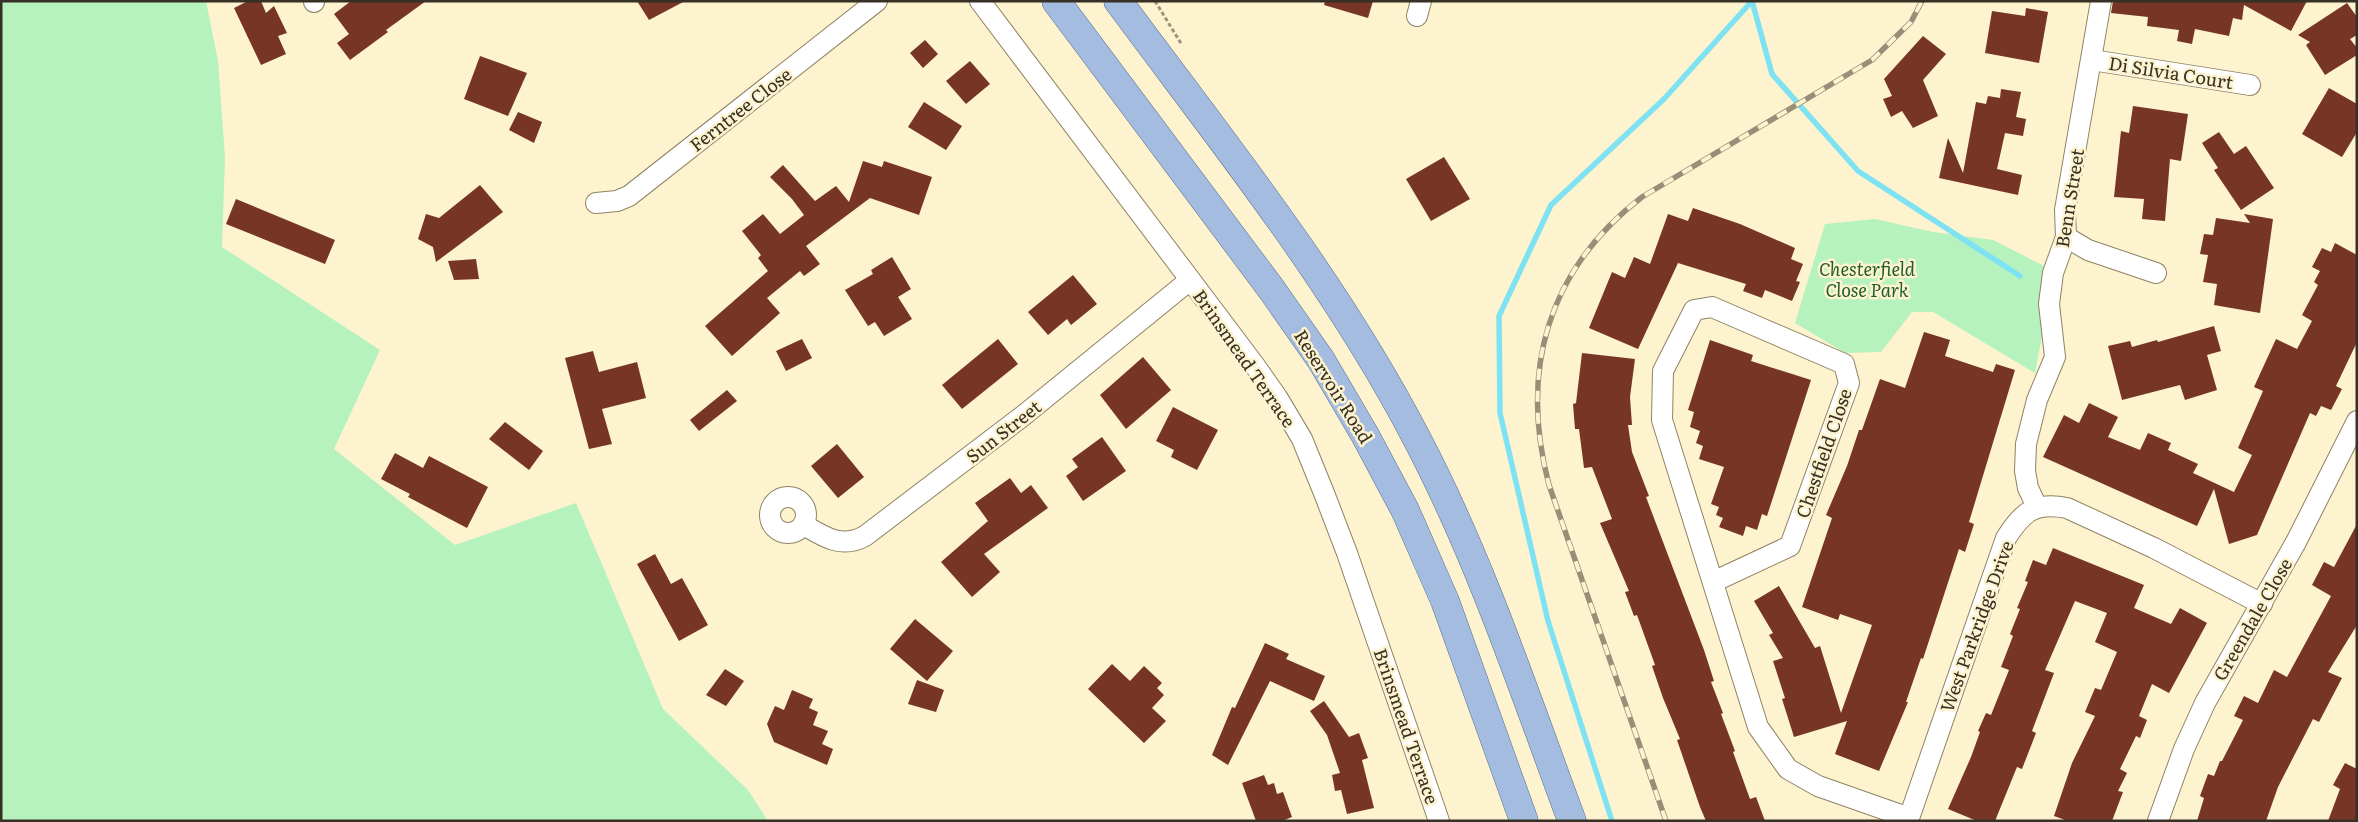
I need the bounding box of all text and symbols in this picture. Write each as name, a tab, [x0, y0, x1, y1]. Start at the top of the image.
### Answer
street label: Di Silvia Court	[2107, 49, 2236, 95]
street label: Ferntree Close	[683, 61, 797, 157]
street label: Benn Street	[2048, 146, 2090, 249]
park label: Chesterfield Close Park	[1819, 255, 1916, 303]
street label: Brinsmead Terrace	[1187, 283, 1303, 433]
street label: Reservoir Road	[1288, 324, 1380, 448]
street label: Chestfield Close	[1788, 384, 1858, 522]
street label: Sun Street	[960, 393, 1047, 469]
street label: West Parkridge Drive	[1932, 536, 2020, 716]
street label: Greendale Close	[2206, 553, 2298, 685]
street label: Brinsmead Terrace	[1368, 644, 1446, 808]

